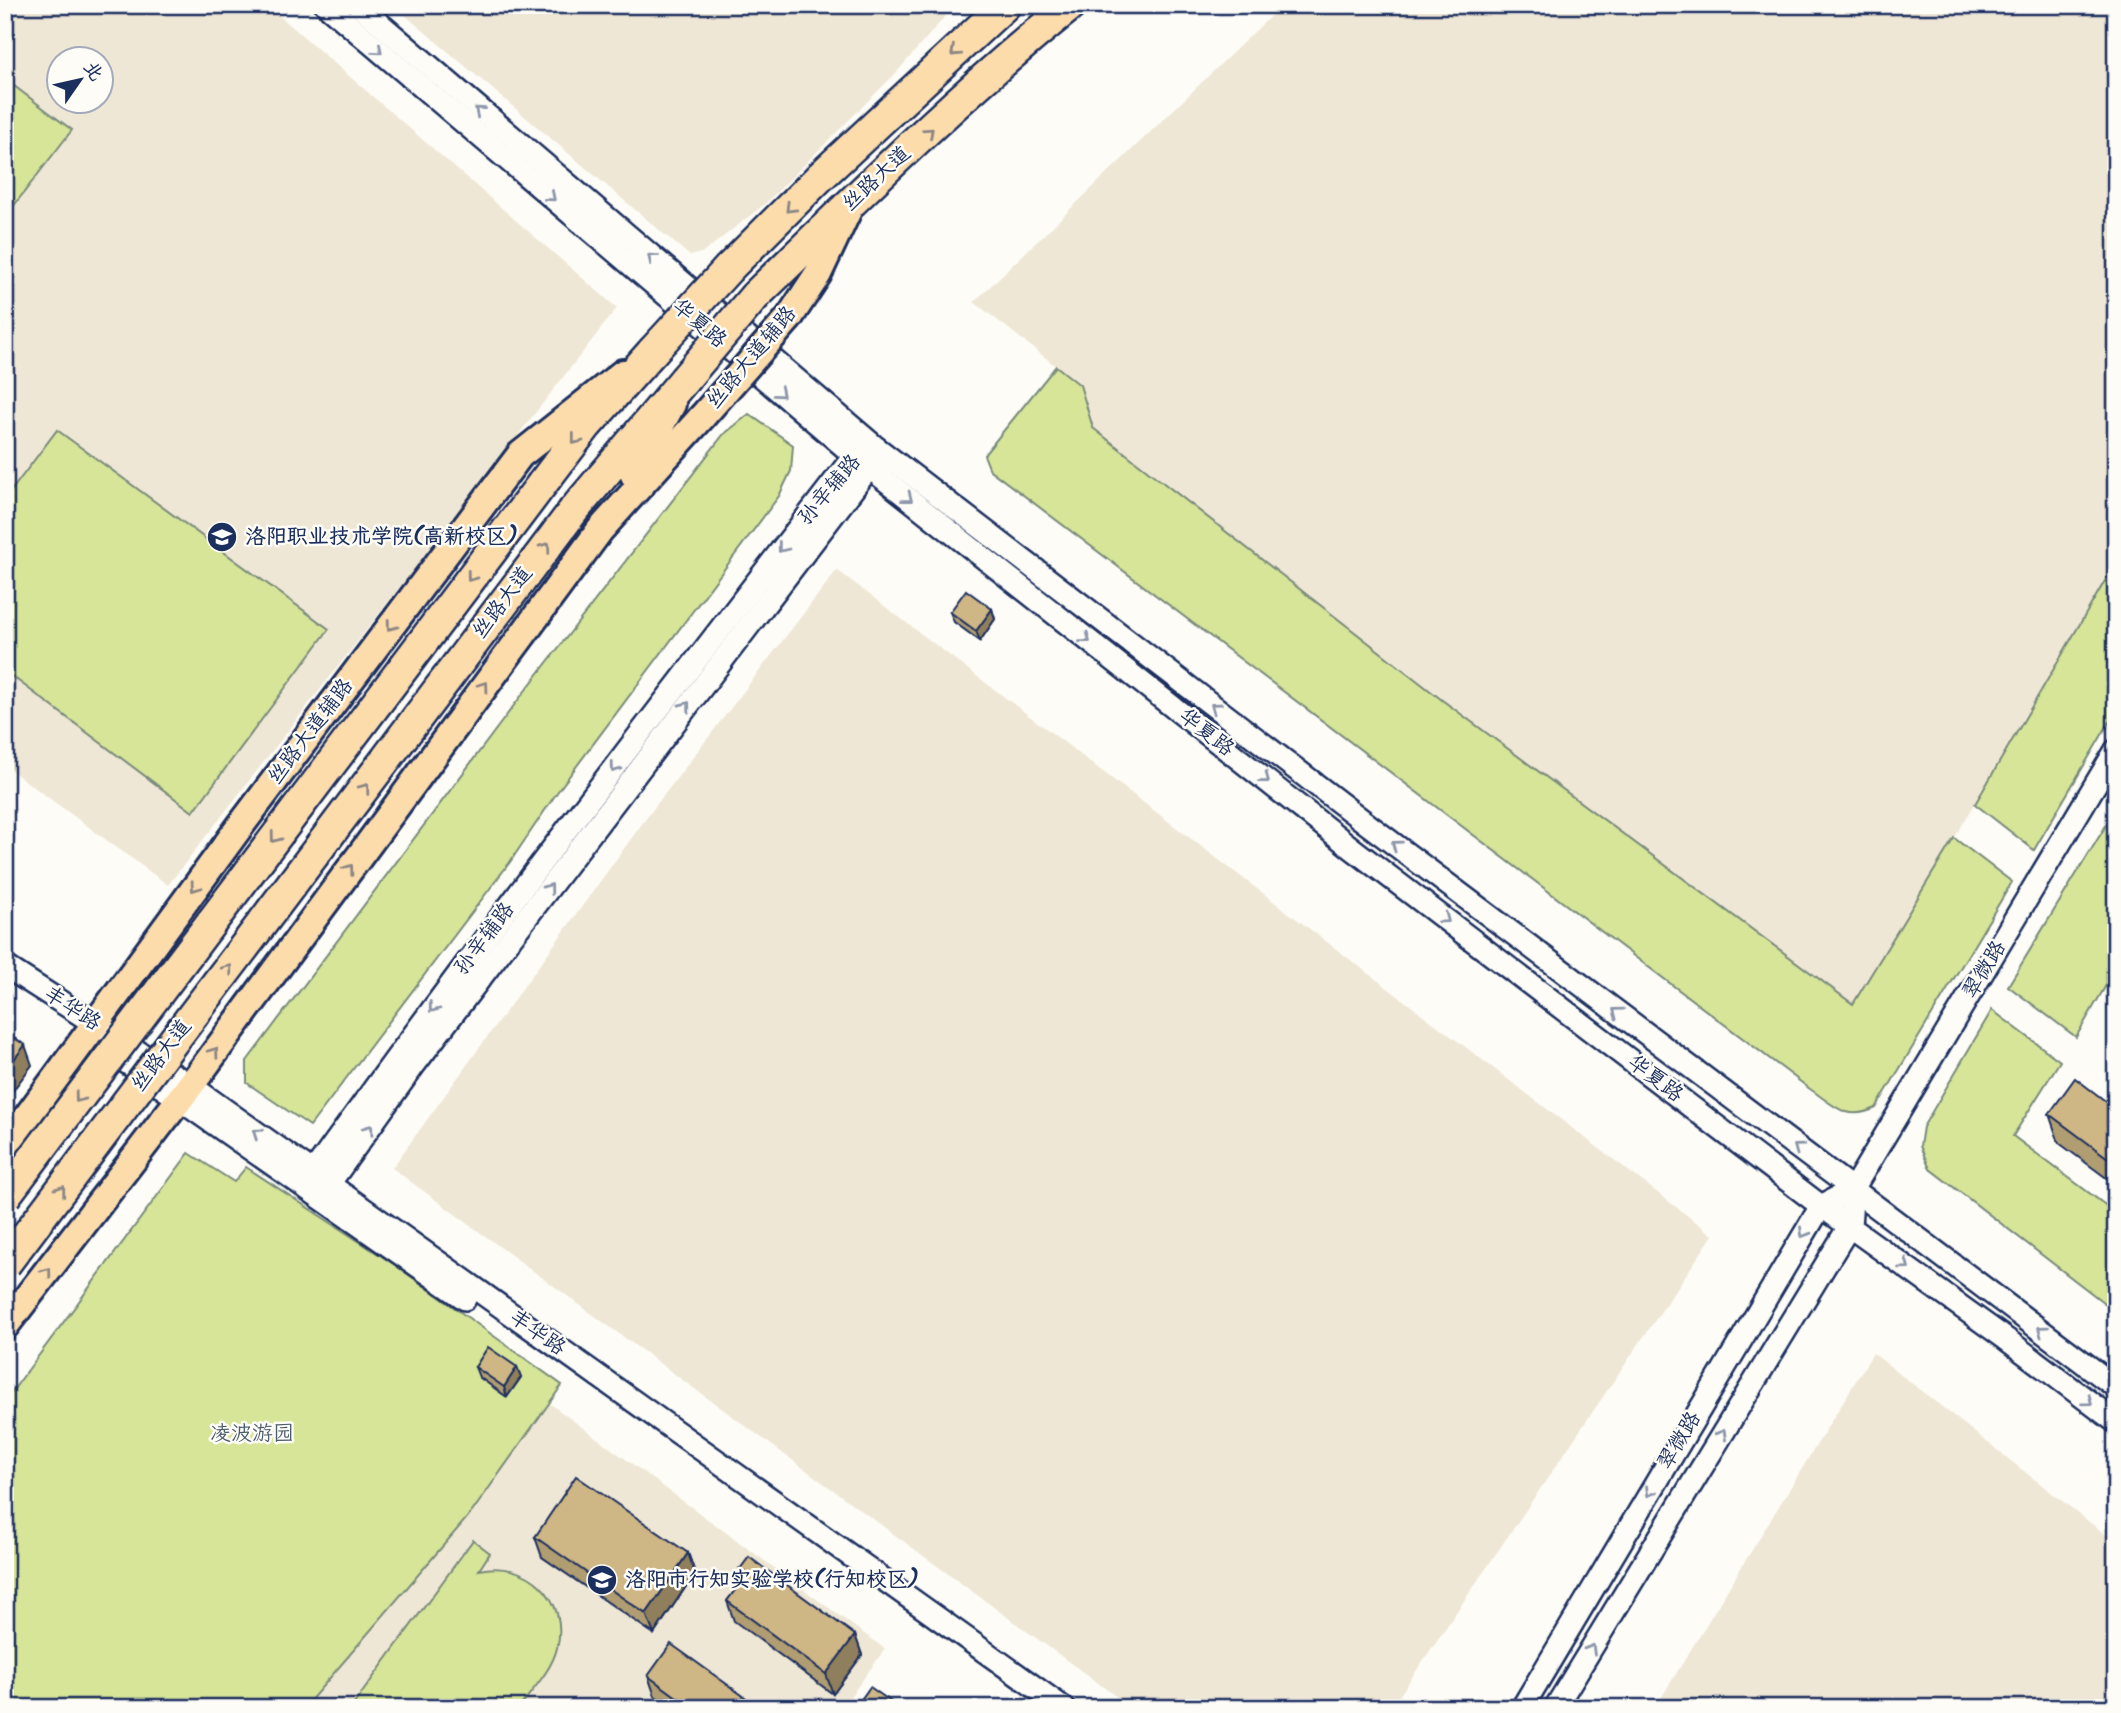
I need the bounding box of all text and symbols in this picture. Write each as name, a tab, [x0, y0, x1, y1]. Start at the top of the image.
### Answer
one-way arrow	[370, 41, 383, 54]
one-way arrow	[950, 43, 963, 56]
north arrow	[46, 46, 116, 116]
text: 北	[75, 55, 110, 88]
one-way arrow	[474, 107, 487, 119]
one-way arrow	[921, 127, 934, 140]
street label: 丝路大道	[835, 138, 919, 220]
one-way arrow	[543, 189, 556, 201]
one-way arrow	[785, 199, 798, 212]
one-way arrow	[648, 254, 661, 266]
street label: 华夏路	[664, 291, 734, 357]
street label: 丝路大道辅路	[699, 299, 805, 417]
one-way arrow	[772, 384, 785, 397]
one-way arrow	[571, 432, 584, 444]
street label: 孙辛辅路	[790, 447, 870, 533]
one-way arrow	[900, 489, 912, 502]
school or university icon: 洛阳职业技术学院(高新校区)	[205, 520, 239, 554]
place label: 洛阳职业技术学院(高新校区)	[245, 521, 518, 554]
one-way arrow	[778, 541, 791, 553]
one-way arrow	[537, 542, 550, 555]
street label: 丝路大道	[465, 560, 541, 646]
one-way arrow	[467, 570, 479, 582]
one-way arrow	[386, 619, 399, 631]
one-way arrow	[1079, 630, 1091, 643]
street label: 丝路大道辅路	[260, 672, 362, 792]
one-way arrow	[476, 681, 489, 694]
street label: 华夏路	[1171, 701, 1241, 765]
one-way arrow	[678, 702, 690, 714]
one-way arrow	[1210, 703, 1223, 716]
one-way arrow	[610, 761, 623, 773]
one-way arrow	[1258, 771, 1270, 784]
one-way arrow	[356, 783, 369, 795]
one-way arrow	[271, 830, 284, 842]
one-way arrow	[1391, 841, 1404, 854]
one-way arrow	[341, 864, 354, 877]
one-way arrow	[191, 879, 204, 892]
one-way arrow	[540, 883, 553, 895]
street label: 孙辛辅路	[447, 896, 523, 982]
one-way arrow	[1437, 910, 1450, 923]
street label: 翠微路	[1955, 935, 2015, 1005]
one-way arrow	[219, 964, 232, 977]
street label: 丰华路	[37, 978, 107, 1040]
one-way arrow	[429, 1001, 441, 1013]
one-way arrow	[1612, 1007, 1624, 1020]
street label: 丝路大道	[124, 1013, 200, 1099]
one-way arrow	[206, 1047, 219, 1060]
street label: 华夏路	[1620, 1047, 1690, 1111]
one-way arrow	[75, 1090, 88, 1102]
one-way arrow	[360, 1124, 373, 1137]
one-way arrow	[252, 1129, 265, 1141]
one-way arrow	[1794, 1144, 1806, 1157]
one-way arrow	[53, 1185, 65, 1198]
one-way arrow	[1799, 1226, 1812, 1239]
one-way arrow	[1897, 1257, 1910, 1269]
one-way arrow	[38, 1267, 51, 1280]
street label: 丰华路	[502, 1301, 572, 1365]
one-way arrow	[2037, 1326, 2050, 1339]
one-way arrow	[2080, 1392, 2092, 1405]
street label: 翠微路	[1650, 1406, 1710, 1476]
park label: 凌波游园	[210, 1418, 294, 1451]
one-way arrow	[1714, 1429, 1727, 1442]
one-way arrow	[1646, 1484, 1659, 1497]
school or university icon: 洛阳市行知实验学校(行知校区)	[585, 1563, 619, 1597]
place label: 洛阳市行知实验学校(行知校区)	[625, 1564, 919, 1597]
one-way arrow	[1582, 1644, 1595, 1657]

